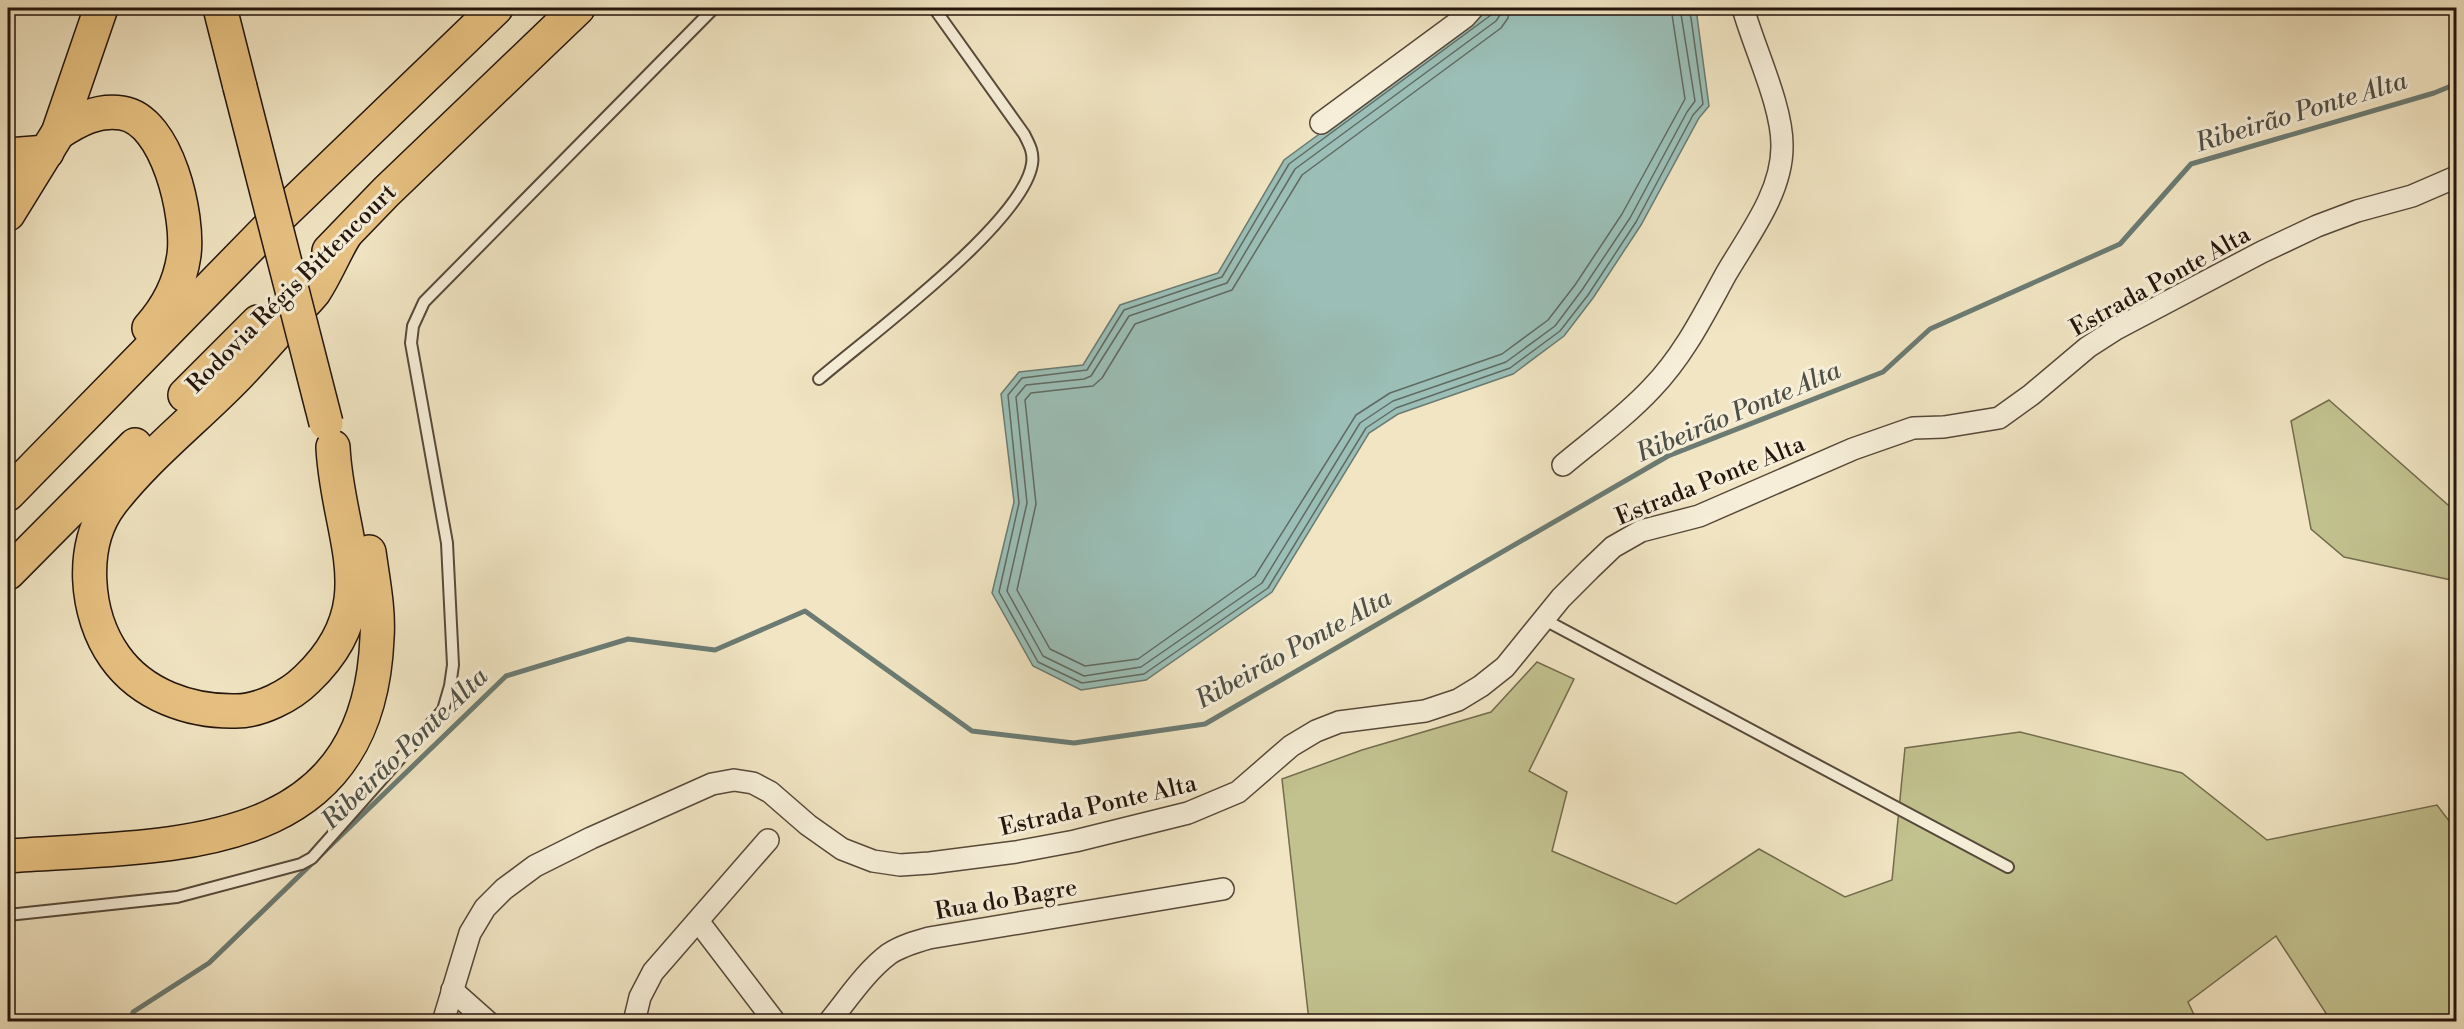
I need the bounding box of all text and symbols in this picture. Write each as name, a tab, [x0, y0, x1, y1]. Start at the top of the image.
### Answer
water label: Ribeirão Ponte Alta	[2191, 64, 2411, 160]
street label: Rodovia Régis Bittencourt	[181, 177, 403, 400]
street label: Estrada Ponte Alta	[2065, 220, 2257, 344]
water label: Ribeirão Ponte Alta	[1630, 354, 1846, 470]
street label: Estrada Ponte Alta	[1611, 429, 1810, 533]
water label: Ribeirão Ponte Alta	[1189, 581, 1398, 716]
water label: Ribeirão Ponte Alta	[314, 661, 495, 837]
street label: Estrada Ponte Alta	[997, 769, 1201, 843]
street label: Rua do Bagre	[933, 873, 1080, 927]

